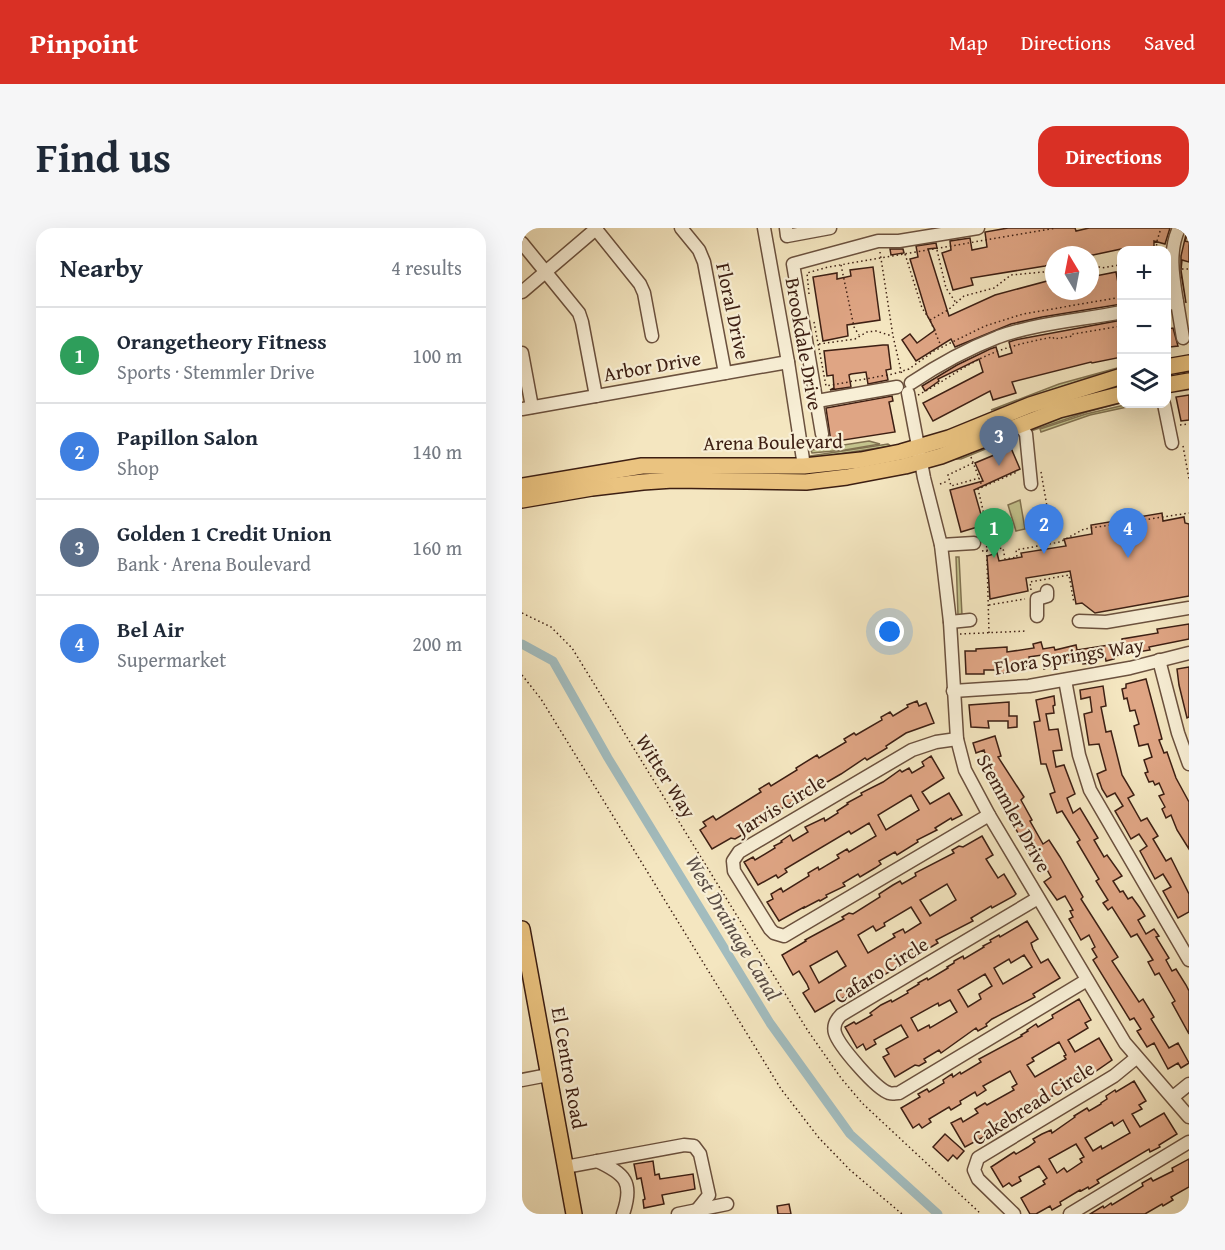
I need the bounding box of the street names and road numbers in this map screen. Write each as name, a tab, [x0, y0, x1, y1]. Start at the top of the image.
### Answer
street label: Floral Drive	[709, 260, 758, 362]
street label: Brookdale Drive	[779, 275, 830, 413]
street label: Arbor Drive	[601, 343, 703, 388]
street label: Arena Boulevard	[703, 426, 843, 457]
street label: Flora Springs Way	[992, 629, 1146, 682]
street label: Witter Way	[629, 728, 704, 823]
street label: Stemmler Drive	[970, 748, 1059, 877]
street label: Jarvis Circle	[728, 766, 831, 844]
street label: Cafaro Circle	[828, 929, 934, 1010]
street label: El Centro Road	[545, 1005, 595, 1131]
street label: Cakebread Circle	[966, 1053, 1100, 1152]

